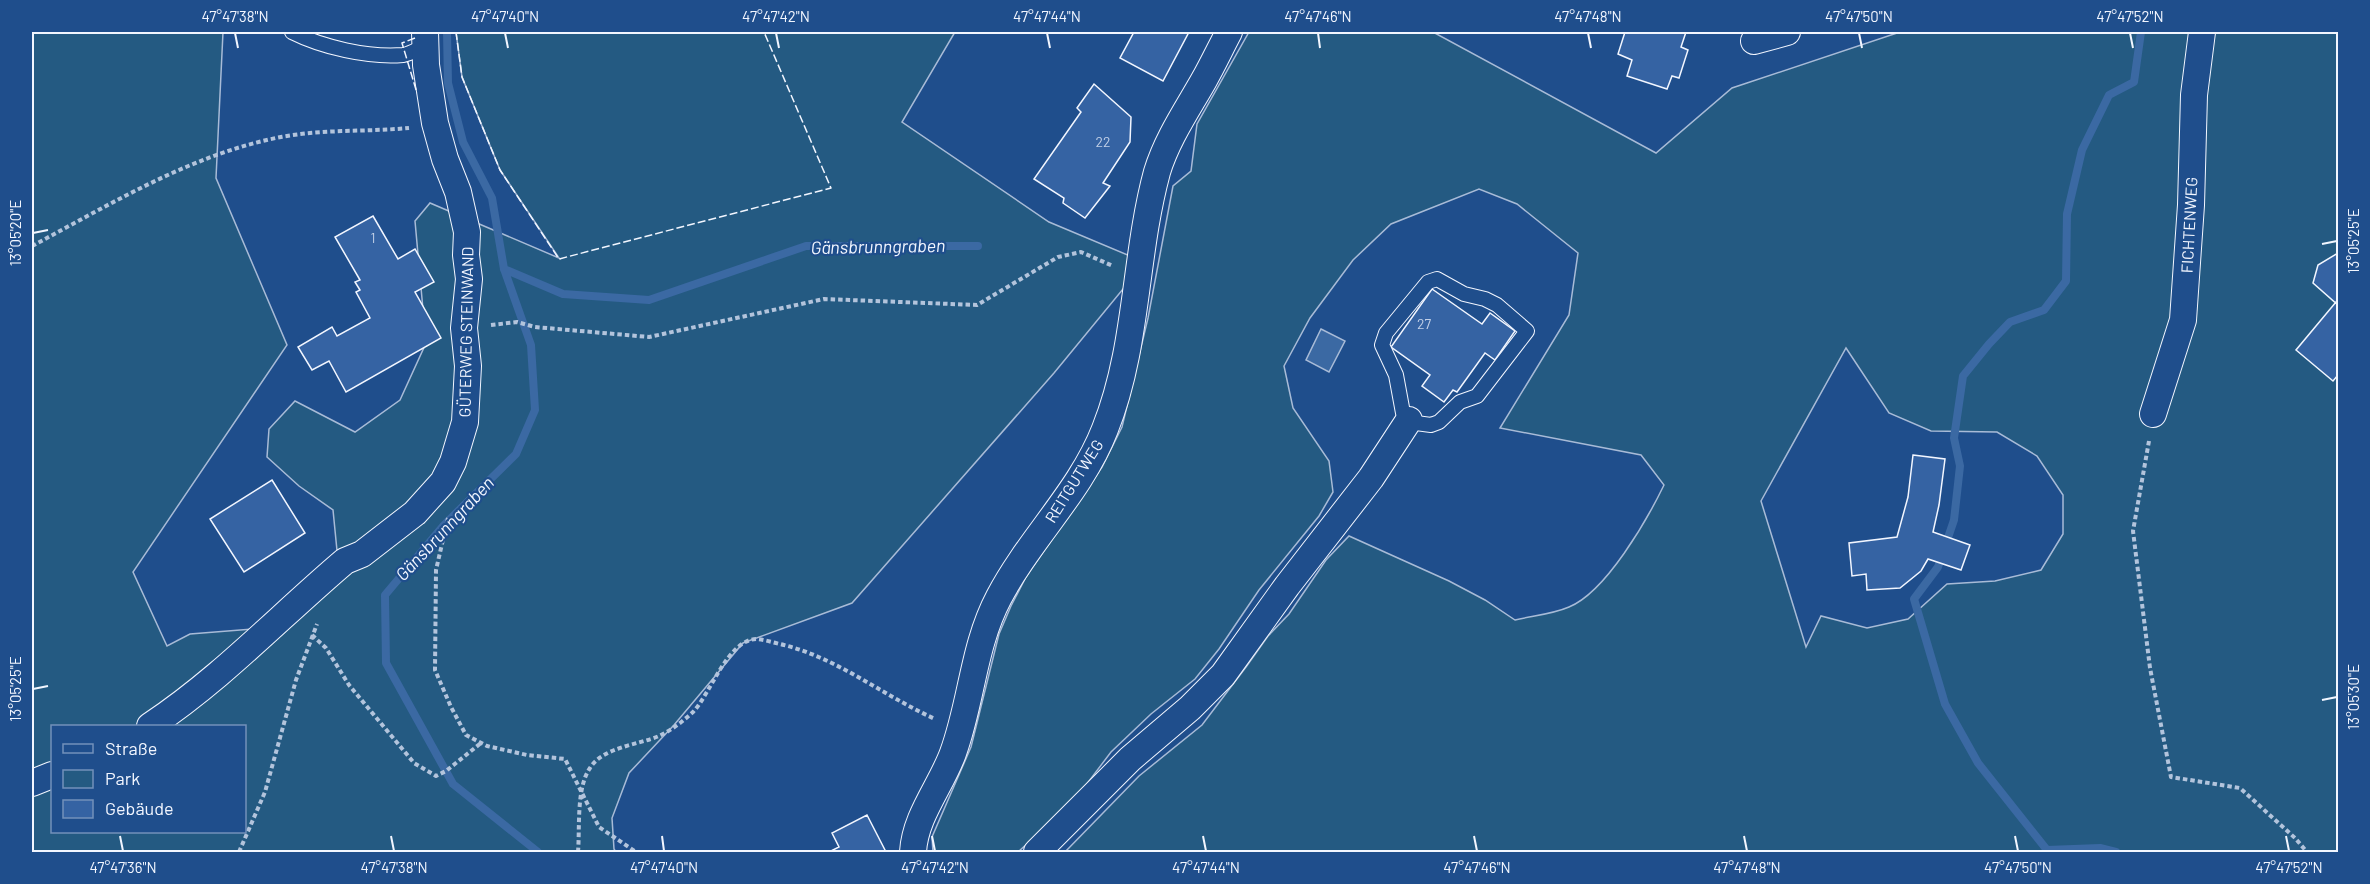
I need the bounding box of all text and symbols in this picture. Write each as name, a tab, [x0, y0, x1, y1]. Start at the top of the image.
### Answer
text: 47°47'38"N	[201, 7, 269, 25]
text: 47°47'40"N	[471, 7, 539, 25]
text: 47°47'42"N	[742, 7, 810, 25]
text: 47°47'44"N	[1013, 7, 1081, 25]
text: 47°47'46"N	[1284, 7, 1352, 25]
text: 47°47'48"N	[1554, 7, 1622, 25]
text: 47°47'50"N	[1825, 7, 1893, 25]
text: 47°47'52"N	[2096, 7, 2164, 25]
house number: 22	[1095, 133, 1111, 150]
street label: FICHTENWEG	[2176, 176, 2201, 274]
text: 13°05'20"E	[6, 200, 24, 266]
text: 13°05'25"E	[2344, 208, 2362, 274]
house number: 1	[371, 229, 375, 246]
water label: Gänsbrunngraben	[811, 234, 945, 258]
street label: GÜTERWEG STEINWAND	[455, 247, 476, 417]
house number: 27	[1417, 315, 1431, 332]
street label: REITGUTWEG	[1040, 436, 1107, 526]
water label: Gänsbrunngraben	[390, 472, 498, 585]
text: 13°05'25"E	[6, 656, 24, 722]
text: 13°05'30"E	[2344, 664, 2362, 730]
legend	[51, 725, 246, 833]
text: Straße	[105, 737, 157, 759]
text: Park	[105, 767, 140, 789]
text: Gebäude	[105, 797, 174, 819]
text: 47°47'36"N	[89, 858, 157, 876]
text: 47°47'38"N	[360, 858, 428, 876]
text: 47°47'40"N	[630, 858, 698, 876]
text: 47°47'42"N	[901, 858, 969, 876]
text: 47°47'44"N	[1172, 858, 1240, 876]
text: 47°47'46"N	[1443, 858, 1511, 876]
text: 47°47'48"N	[1713, 858, 1781, 876]
text: 47°47'50"N	[1984, 858, 2052, 876]
text: 47°47'52"N	[2255, 858, 2323, 876]

